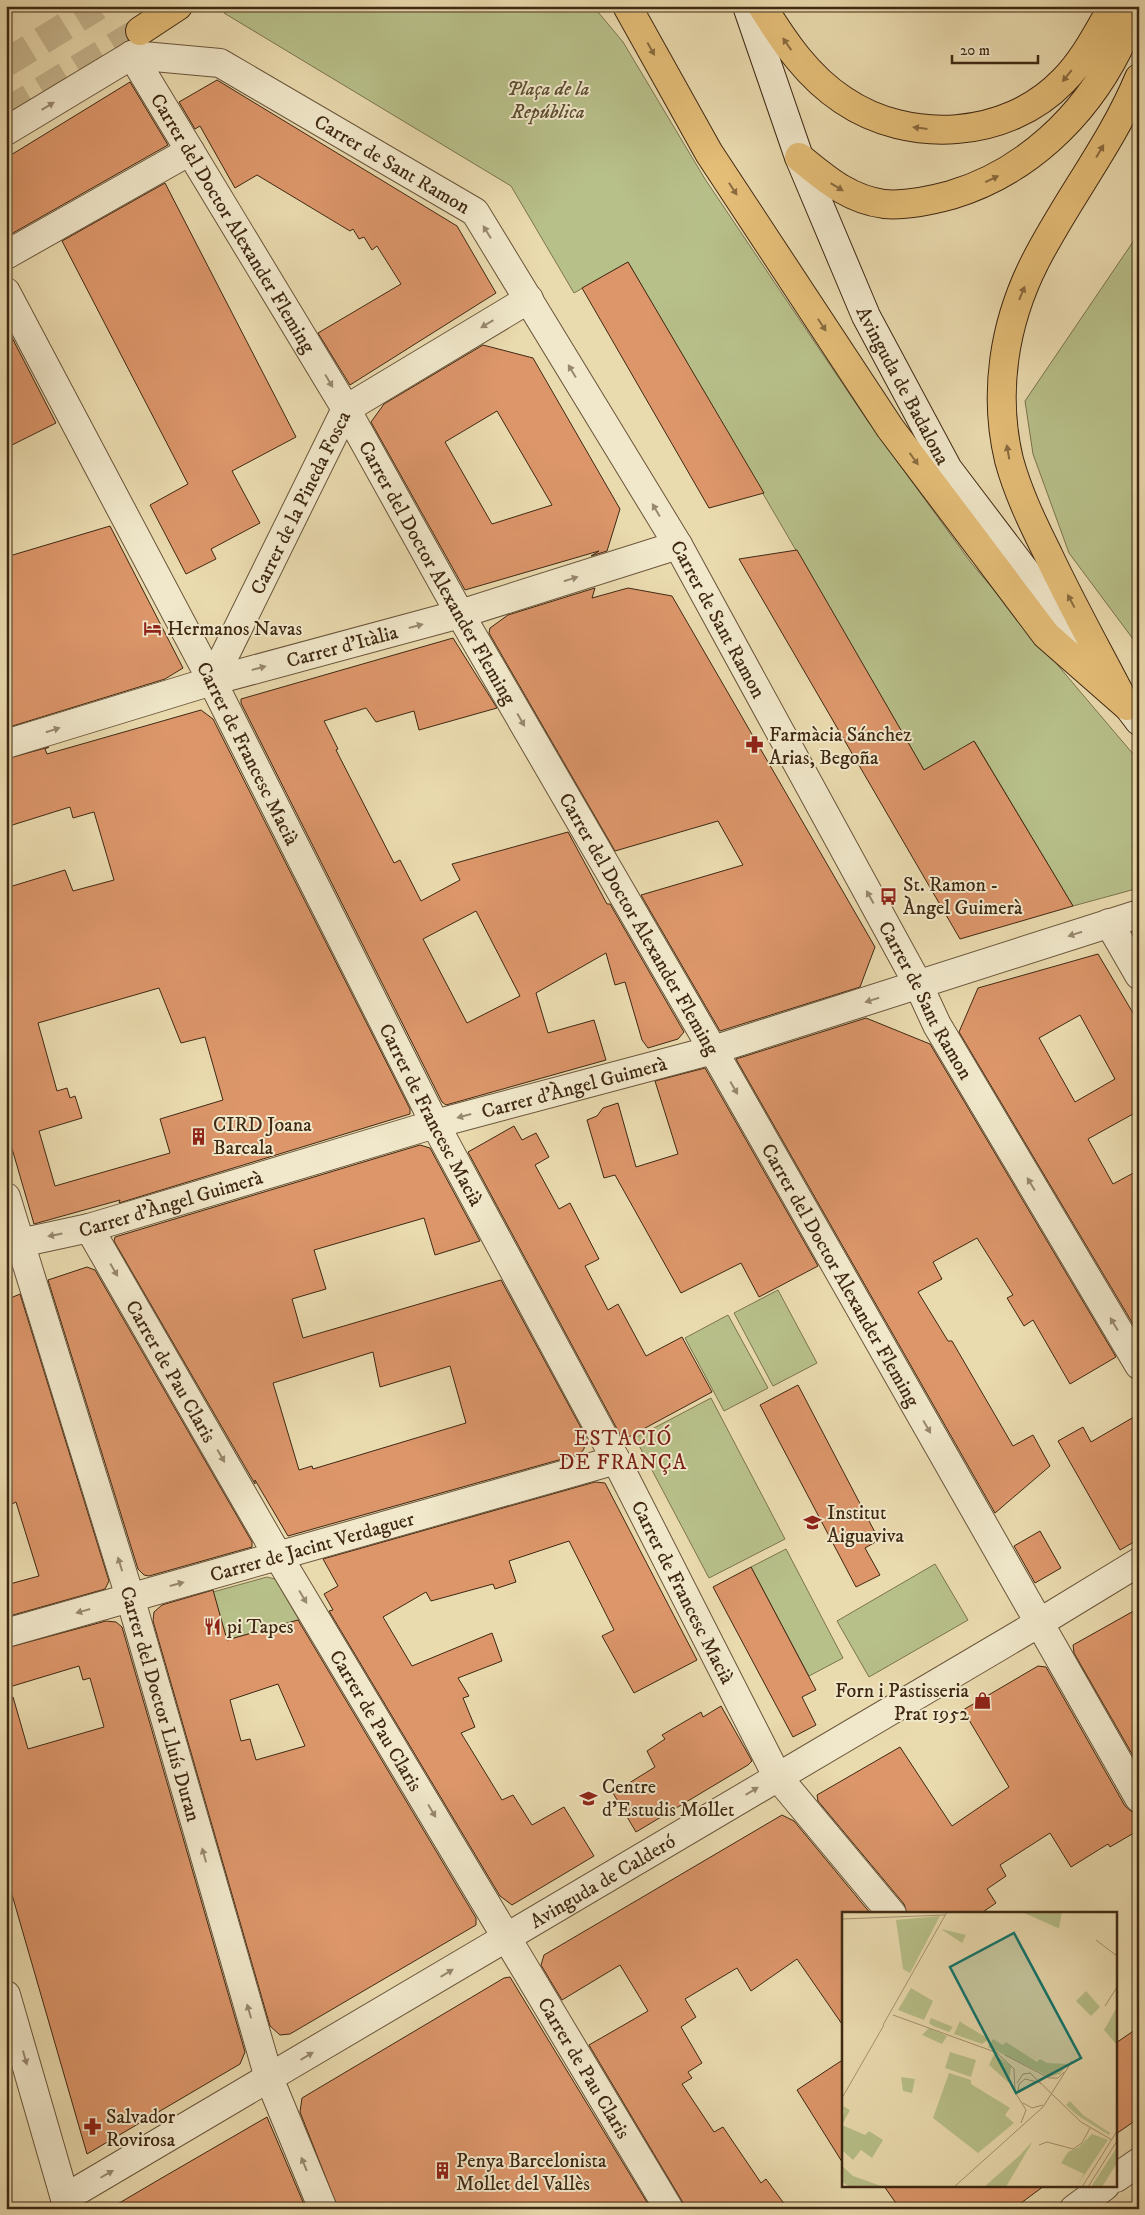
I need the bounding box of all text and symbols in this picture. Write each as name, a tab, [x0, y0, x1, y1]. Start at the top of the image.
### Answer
scale bar	[952, 32, 1039, 64]
one-way arrow	[782, 37, 792, 51]
text: 20 m	[960, 41, 990, 60]
one-way arrow	[646, 42, 655, 55]
one-way arrow	[1061, 69, 1073, 81]
park label: Plaça de la República	[507, 77, 589, 125]
street label: Carrer del Doctor Alexander Fleming	[144, 89, 320, 358]
one-way arrow	[41, 101, 54, 110]
street label: Carrer de Sant Ramon	[309, 110, 475, 221]
one-way arrow	[912, 124, 928, 132]
one-way arrow	[1096, 144, 1105, 157]
one-way arrow	[985, 175, 999, 183]
one-way arrow	[728, 182, 738, 196]
one-way arrow	[830, 182, 843, 191]
one-way arrow	[483, 226, 492, 239]
one-way arrow	[1018, 285, 1026, 300]
street label: Avinguda de Badalona	[850, 303, 955, 470]
one-way arrow	[817, 318, 827, 331]
one-way arrow	[480, 320, 493, 329]
one-way arrow	[568, 364, 577, 377]
one-way arrow	[325, 374, 334, 387]
street label: Carrer de la Pineda Fosca	[246, 407, 357, 599]
street label: Carrer del Doctor Alexander Fleming	[352, 437, 521, 710]
one-way arrow	[1004, 444, 1012, 460]
one-way arrow	[908, 452, 919, 465]
one-way arrow	[652, 503, 661, 516]
street label: Carrer de Sant Ramon	[664, 536, 771, 704]
one-way arrow	[564, 575, 579, 582]
one-way arrow	[1067, 594, 1076, 608]
place label: Hermanos Navas	[167, 617, 302, 642]
hotel icon: Hermanos Navas	[143, 618, 163, 638]
street label: Carrer d'Itàlia	[284, 620, 401, 674]
one-way arrow	[408, 622, 423, 630]
street label: Carrer de Francesc Macià	[190, 658, 304, 850]
one-way arrow	[252, 664, 267, 672]
one-way arrow	[517, 713, 526, 727]
place label: Farmàcia Sánchez Arias, Begoña	[769, 723, 912, 771]
one-way arrow	[46, 725, 61, 733]
pharmacy icon: Farmàcia Sánchez Arias, Begoña	[745, 735, 765, 755]
street label: Carrer del Doctor Alexander Fleming	[552, 789, 724, 1060]
place label: St. Ramon - Àngel Guimerà	[903, 873, 1023, 921]
bus stop icon: St. Ramon - Àngel Guimerà	[879, 886, 899, 906]
one-way arrow	[866, 890, 875, 904]
street label: Carrer de Sant Ramon	[872, 917, 978, 1085]
one-way arrow	[1068, 930, 1083, 938]
one-way arrow	[865, 997, 880, 1005]
street label: Carrer de Francesc Macià	[372, 1020, 488, 1211]
street label: Carrer d'Àngel Guimerà	[479, 1052, 670, 1125]
one-way arrow	[730, 1081, 739, 1094]
place label: CIRD Joana Barcala	[213, 1113, 312, 1161]
one-way arrow	[456, 1113, 471, 1121]
building icon: CIRD Joana Barcala	[189, 1126, 209, 1146]
street label: Carrer del Doctor Alexander Fleming	[755, 1139, 925, 1412]
street label: Carrer d'Àngel Guimerà	[77, 1165, 266, 1244]
one-way arrow	[1027, 1177, 1036, 1190]
one-way arrow	[47, 1231, 63, 1239]
one-way arrow	[109, 1264, 118, 1277]
street label: Carrer de Pau Claris	[119, 1296, 221, 1448]
one-way arrow	[1109, 1317, 1118, 1330]
one-way arrow	[923, 1420, 932, 1433]
district label: ESTACIÓ DE FRANÇA	[559, 1424, 687, 1476]
one-way arrow	[216, 1450, 225, 1463]
street label: Carrer de Francesc Macià	[625, 1497, 739, 1689]
place label: Institut Aiguaviva	[827, 1501, 904, 1549]
street label: Carrer de Jacint Verdaguer	[207, 1507, 418, 1589]
school or university icon: Institut Aiguaviva	[803, 1513, 823, 1533]
one-way arrow	[115, 1557, 123, 1572]
one-way arrow	[169, 1579, 184, 1587]
street label: Carrer del Doctor Lluís Duran	[113, 1584, 205, 1825]
one-way arrow	[298, 1590, 307, 1603]
one-way arrow	[75, 1607, 90, 1615]
place label: pi Tapes	[226, 1615, 294, 1640]
restaurant icon: pi Tapes	[203, 1616, 223, 1636]
street label: Carrer de Pau Claris	[323, 1646, 427, 1797]
place label: Forn i Pastisseria Prat 1952	[835, 1679, 969, 1727]
shop icon: Forn i Pastisseria Prat 1952	[973, 1691, 993, 1711]
place label: Centre d'Estudis Mollet	[602, 1775, 734, 1823]
one-way arrow	[745, 1787, 758, 1796]
school or university icon: Centre d'Estudis Mollet	[578, 1788, 598, 1808]
one-way arrow	[427, 1804, 436, 1817]
street label: Avinguda de Calderó	[526, 1829, 680, 1935]
one-way arrow	[200, 1847, 208, 1862]
inset map	[842, 1912, 1118, 2188]
one-way arrow	[440, 1968, 453, 1977]
street label: Carrer de Pau Claris	[531, 1993, 635, 2144]
one-way arrow	[245, 2003, 253, 2018]
one-way arrow	[21, 2051, 29, 2066]
one-way arrow	[301, 2051, 314, 2060]
place label: Salvador Rovirosa	[106, 2105, 176, 2153]
pharmacy icon: Salvador Rovirosa	[82, 2117, 102, 2137]
place label: Penya Barcelonista Mollet del Vallès	[456, 2149, 607, 2197]
one-way arrow	[300, 2157, 308, 2171]
building icon: Penya Barcelonista Mollet del Vallès	[432, 2161, 452, 2181]
one-way arrow	[100, 2169, 113, 2178]

